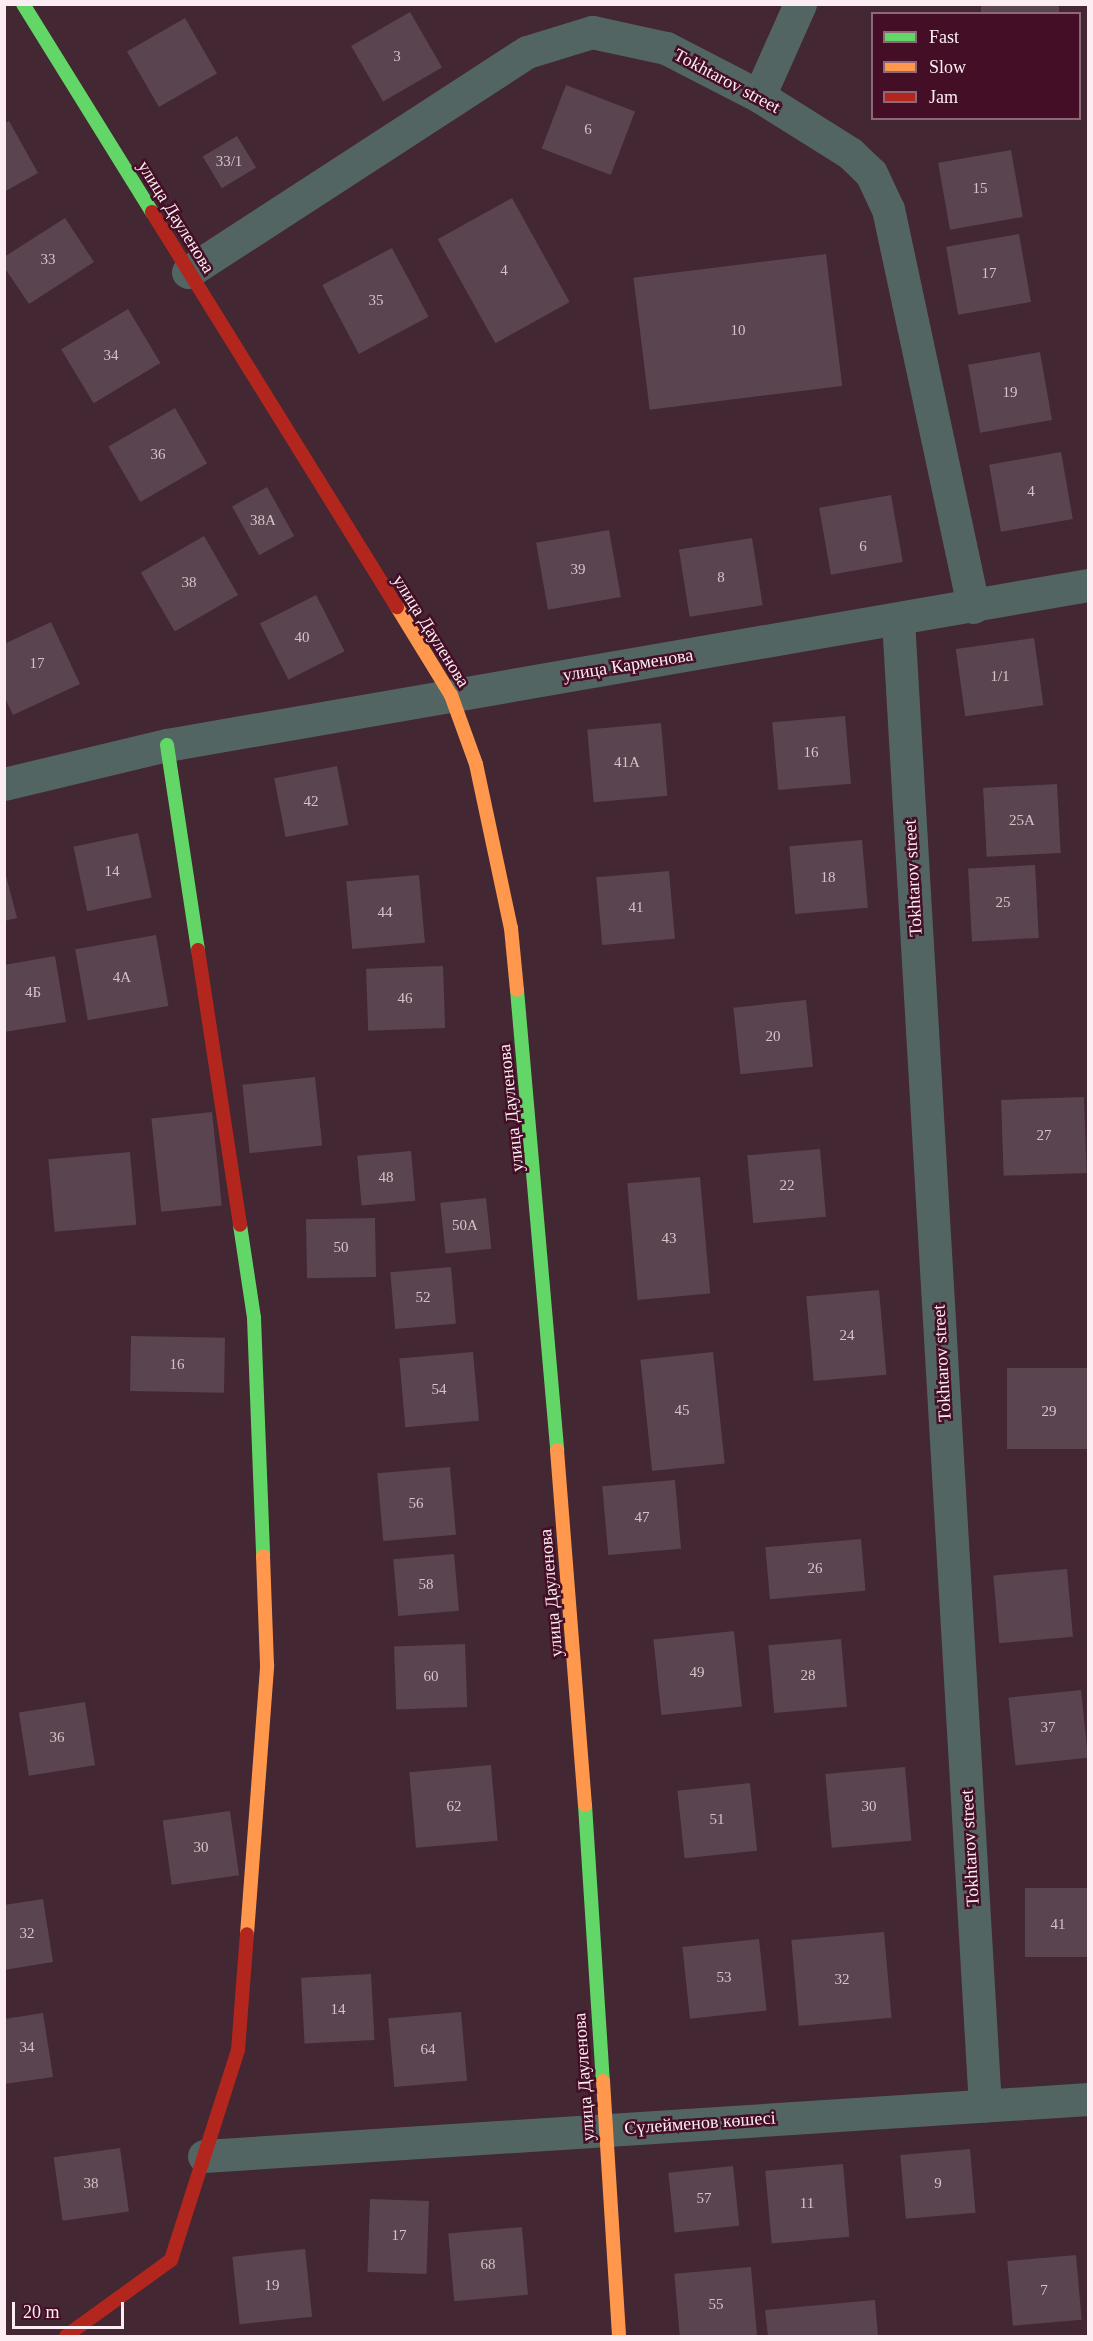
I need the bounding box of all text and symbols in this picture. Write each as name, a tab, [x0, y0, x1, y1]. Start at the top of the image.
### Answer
legend	[871, 12, 1081, 120]
text: Fast	[929, 27, 959, 47]
street label: Tokhtarov street	[670, 44, 784, 118]
house number: 3	[393, 48, 401, 66]
text: Slow	[929, 57, 966, 77]
text: Jam	[929, 87, 958, 107]
house number: 6	[584, 121, 592, 139]
house number: 33/1	[216, 153, 242, 171]
street label: улица Дауленова	[133, 157, 219, 277]
house number: 15	[972, 180, 988, 198]
house number: 33	[40, 251, 56, 269]
house number: 4	[500, 262, 508, 280]
house number: 17	[982, 265, 996, 283]
house number: 35	[368, 292, 384, 310]
house number: 10	[730, 322, 746, 340]
house number: 34	[104, 347, 118, 365]
house number: 19	[1002, 384, 1018, 402]
house number: 36	[150, 446, 166, 464]
house number: 4	[1027, 483, 1035, 501]
house number: 38А	[250, 512, 276, 530]
house number: 6	[859, 538, 867, 556]
house number: 39	[570, 561, 586, 579]
house number: 8	[717, 569, 725, 587]
street label: улица Дауленова	[388, 571, 474, 691]
house number: 38	[182, 574, 196, 592]
house number: 40	[294, 629, 310, 647]
street label: улица Карменова	[561, 644, 695, 686]
house number: 17	[30, 655, 44, 673]
house number: 1/1	[990, 668, 1010, 686]
house number: 16	[804, 744, 818, 762]
house number: 41А	[614, 754, 640, 772]
house number: 42	[304, 793, 318, 811]
house number: 25А	[1009, 812, 1035, 830]
street label: Tokhtarov street	[899, 819, 927, 937]
house number: 14	[104, 863, 120, 881]
house number: 18	[820, 869, 836, 887]
house number: 25	[996, 894, 1010, 912]
house number: 41	[628, 899, 644, 917]
house number: 44	[378, 904, 392, 922]
house number: 4А	[113, 969, 131, 987]
house number: 4Б	[25, 984, 41, 1002]
house number: 46	[398, 990, 412, 1008]
house number: 20	[766, 1028, 780, 1046]
street label: улица Дауленова	[494, 1043, 528, 1173]
house number: 27	[1036, 1127, 1052, 1145]
house number: 48	[378, 1169, 394, 1187]
house number: 22	[780, 1177, 794, 1195]
house number: 50А	[452, 1217, 478, 1235]
house number: 43	[662, 1230, 676, 1248]
house number: 50	[334, 1239, 348, 1257]
house number: 52	[416, 1289, 430, 1307]
street label: Tokhtarov street	[928, 1304, 956, 1422]
house number: 24	[840, 1327, 854, 1345]
house number: 16	[170, 1356, 184, 1374]
house number: 54	[432, 1381, 446, 1399]
house number: 45	[674, 1402, 690, 1420]
house number: 29	[1042, 1403, 1056, 1421]
house number: 56	[408, 1495, 424, 1513]
house number: 47	[634, 1509, 650, 1527]
street label: улица Дауленова	[535, 1528, 567, 1658]
house number: 26	[808, 1560, 822, 1578]
house number: 58	[418, 1576, 434, 1594]
house number: 49	[690, 1664, 704, 1682]
house number: 28	[800, 1667, 816, 1685]
house number: 60	[424, 1668, 438, 1686]
house number: 37	[1040, 1719, 1056, 1737]
house number: 36	[50, 1729, 64, 1747]
street label: Tokhtarov street	[956, 1789, 984, 1907]
house number: 62	[446, 1798, 462, 1816]
house number: 30	[862, 1798, 876, 1816]
house number: 51	[710, 1811, 724, 1829]
house number: 30	[194, 1839, 208, 1857]
house number: 41	[1050, 1916, 1066, 1934]
house number: 32	[20, 1925, 34, 1943]
house number: 53	[716, 1969, 732, 1987]
house number: 32	[834, 1971, 850, 1989]
house number: 14	[330, 2001, 346, 2019]
street label: улица Дауленова	[569, 2012, 599, 2142]
house number: 34	[20, 2039, 34, 2057]
house number: 64	[420, 2041, 436, 2059]
street label: Сүлейменов көшесі	[624, 2107, 776, 2139]
house number: 38	[84, 2175, 98, 2193]
house number: 9	[934, 2175, 942, 2193]
house number: 57	[696, 2190, 712, 2208]
house number: 11	[800, 2195, 814, 2213]
house number: 17	[392, 2227, 406, 2245]
house number: 68	[480, 2256, 496, 2274]
house number: 19	[264, 2277, 280, 2295]
house number: 7	[1040, 2282, 1048, 2300]
scale bar	[15, 2290, 128, 2328]
house number: 55	[708, 2296, 724, 2314]
text: 20 m	[23, 2302, 60, 2322]

